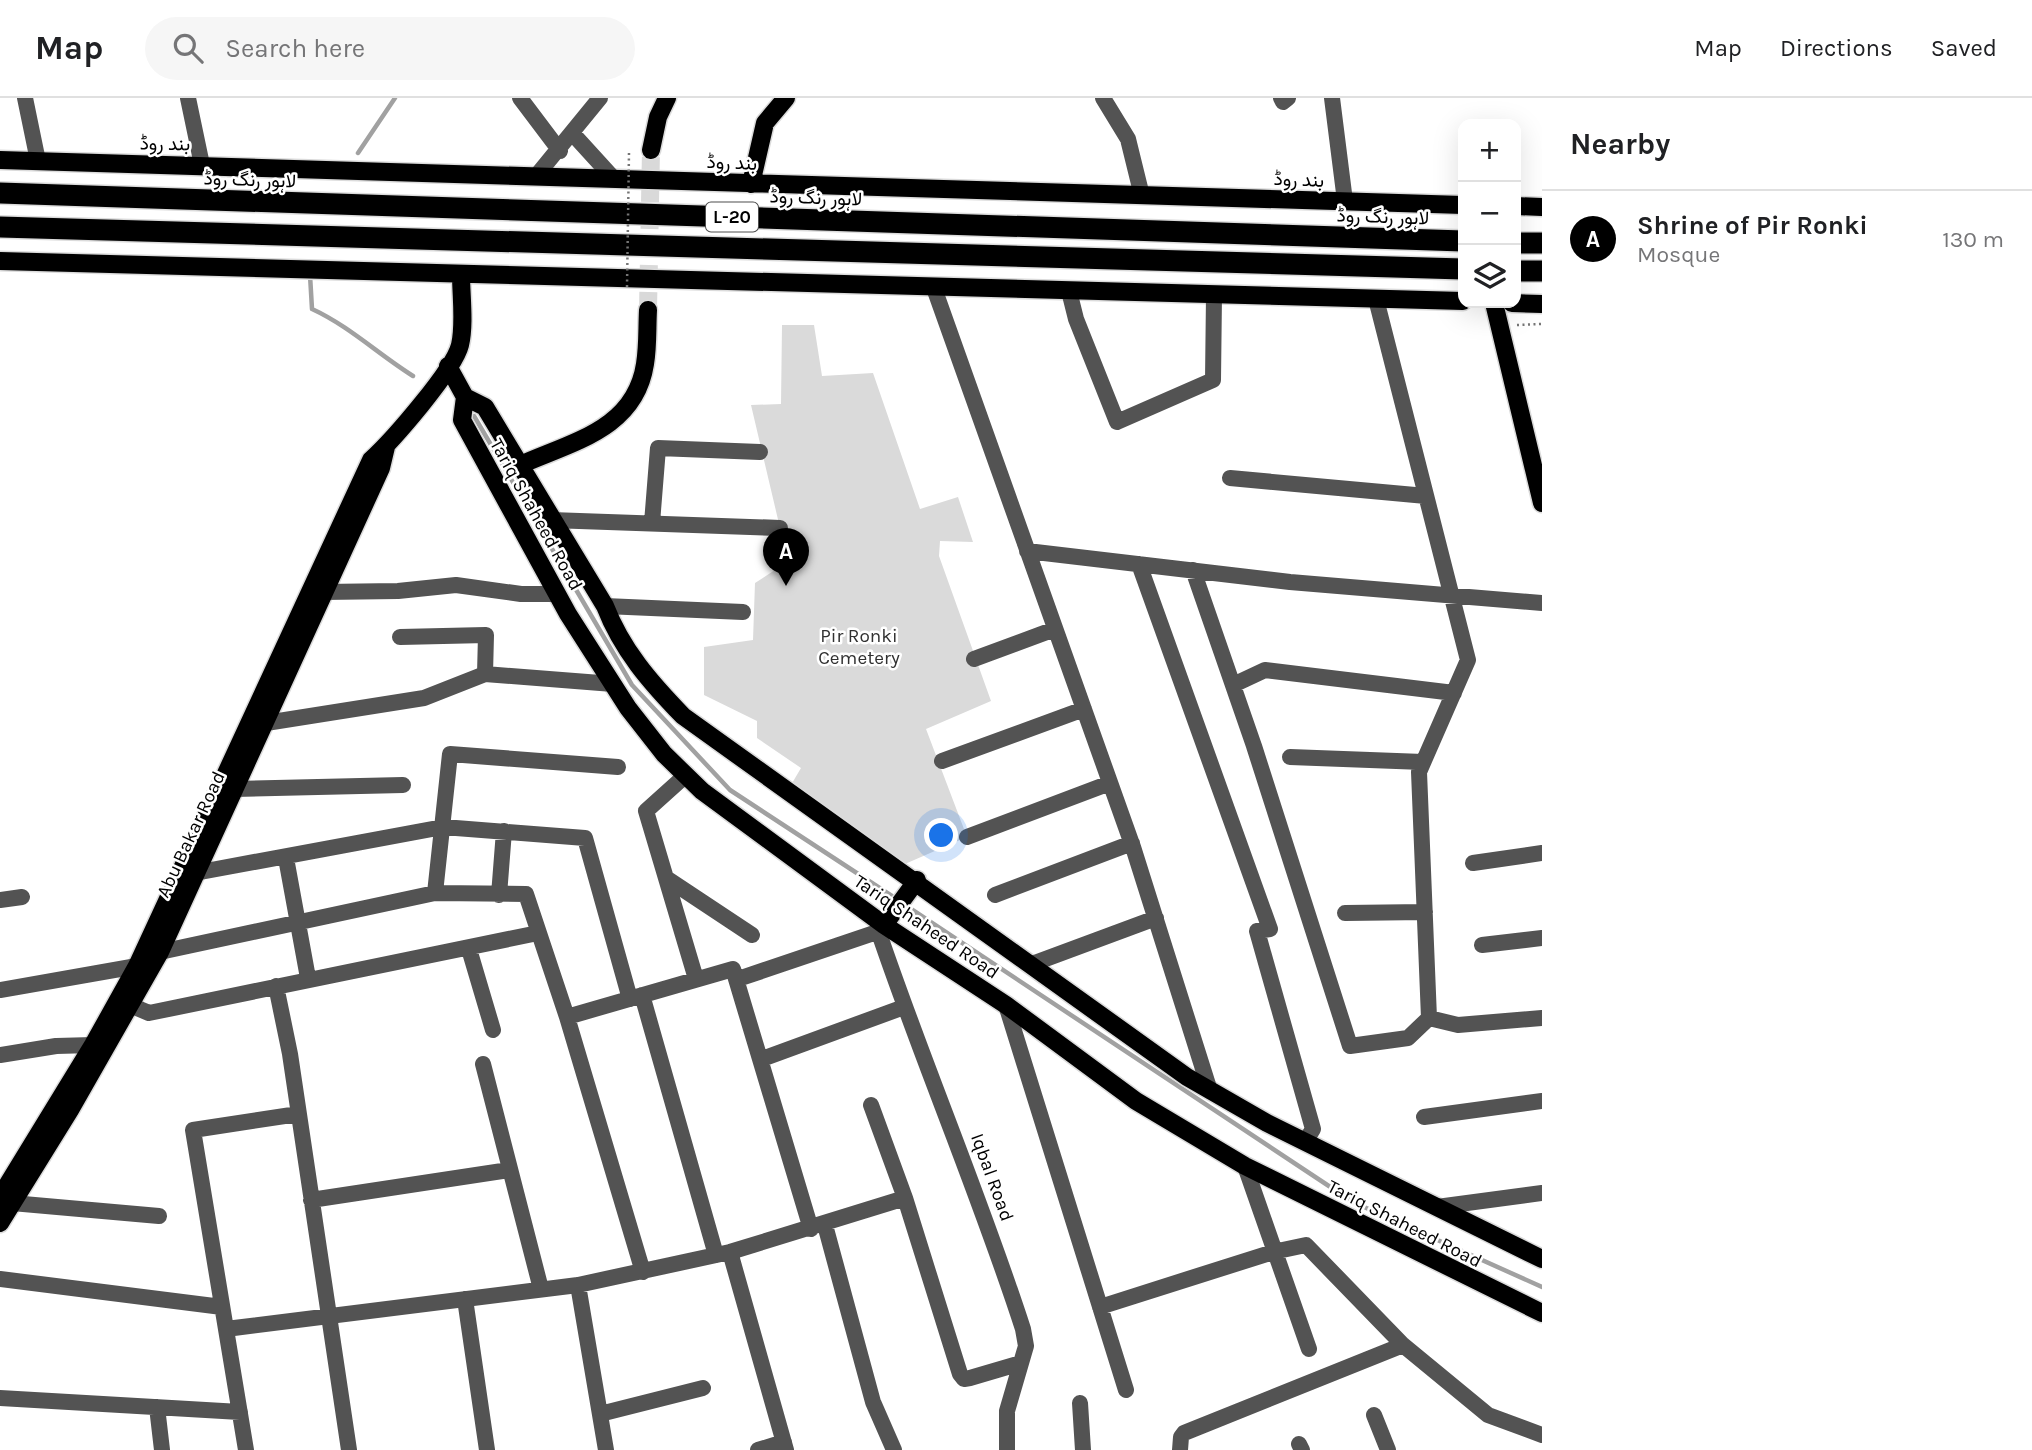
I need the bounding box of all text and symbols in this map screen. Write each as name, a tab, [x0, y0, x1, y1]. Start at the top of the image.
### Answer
search box	[145, 17, 635, 80]
text: Map	[35, 29, 103, 67]
icon: search	[169, 29, 207, 67]
text: Search here	[225, 33, 365, 64]
text: Map	[1694, 34, 1742, 62]
text: Directions	[1780, 34, 1893, 62]
text: Saved	[1931, 34, 1997, 62]
map controls	[1458, 119, 1521, 308]
button: +	[1458, 119, 1521, 182]
text: Nearby	[1570, 126, 1670, 162]
street label: بند روڈ	[140, 133, 190, 155]
street label: بند روڈ	[706, 151, 758, 175]
street label: لاہور رنگ روڈ	[203, 167, 297, 194]
street label: بند روڈ	[1273, 168, 1325, 192]
button: −	[1458, 182, 1521, 245]
street label: لاہور رنگ روڈ	[769, 185, 863, 212]
road number: L-20	[706, 202, 758, 232]
street label: لاہور رنگ روڈ	[1336, 204, 1430, 231]
text: Shrine of Pir Ronki	[1637, 210, 1868, 241]
text: A	[1586, 226, 1600, 253]
text: 130 m	[1942, 226, 2004, 253]
text: Mosque	[1637, 241, 1720, 268]
button: layers	[1458, 245, 1521, 308]
street label: Tariq Shaheed Road	[485, 435, 587, 594]
pin: A	[763, 528, 809, 586]
park label: Pir Ronki Cemetery	[818, 625, 900, 669]
street label: Abu Bakar Road	[152, 768, 230, 901]
your location	[924, 818, 958, 852]
street label: Tariq Shaheed Road	[850, 870, 1003, 984]
street label: Iqbal Road	[966, 1130, 1018, 1224]
street label: Tariq Shaheed Road	[1324, 1175, 1485, 1272]

